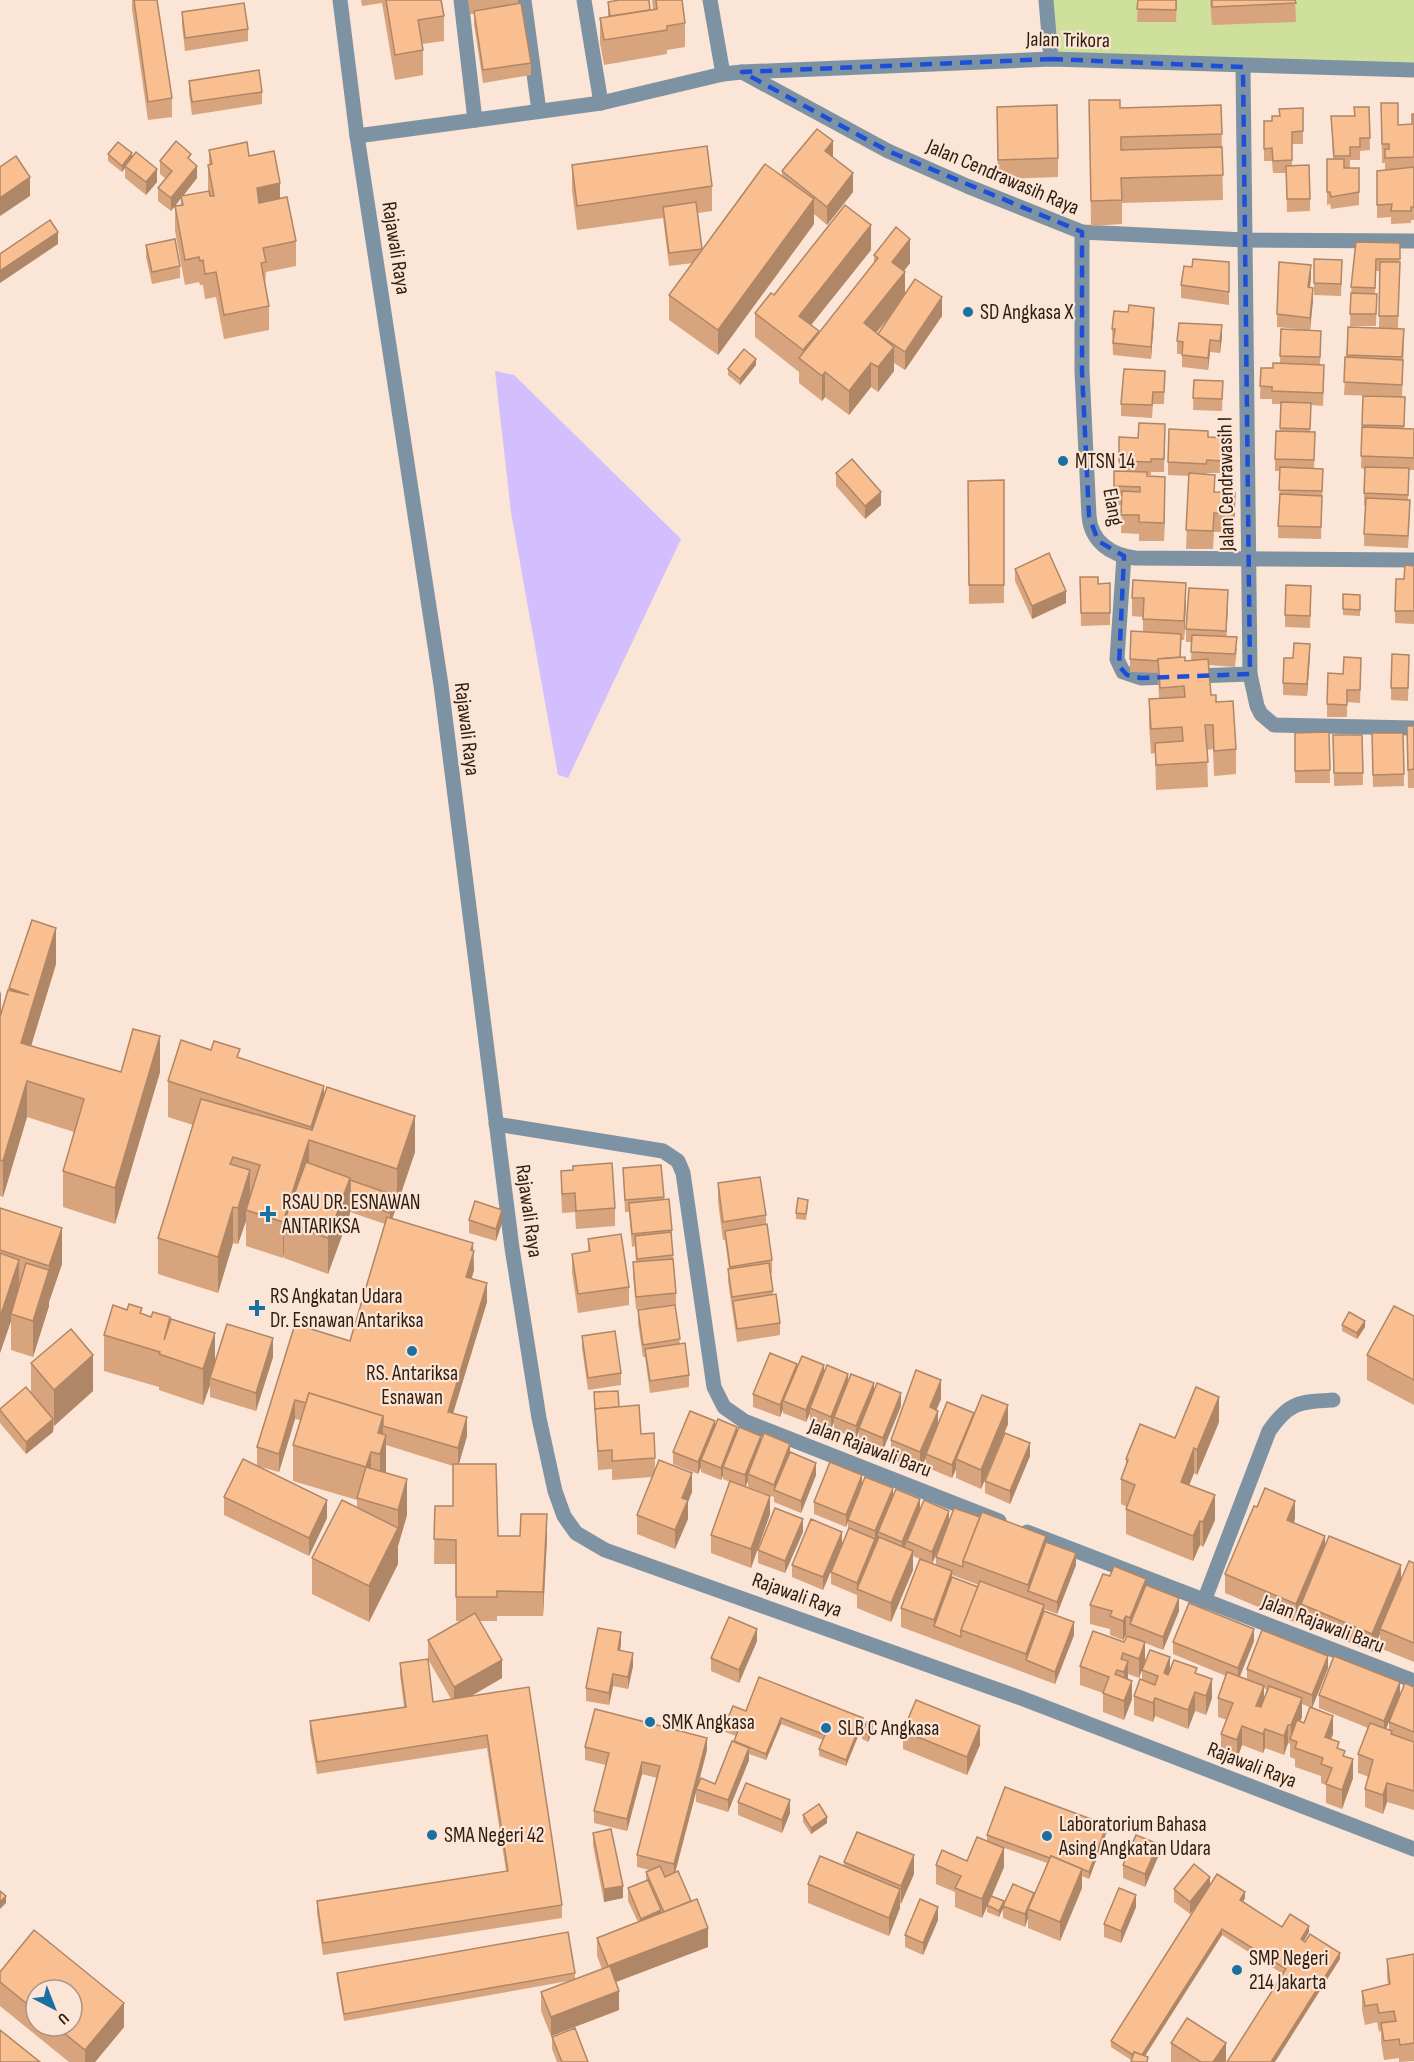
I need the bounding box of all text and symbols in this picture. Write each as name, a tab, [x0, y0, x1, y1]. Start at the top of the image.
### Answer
street label: Jalan Trikora	[1025, 27, 1110, 53]
street label: Jalan Cendrawasih Raya	[922, 133, 1083, 220]
street label: Rajawali Raya	[376, 200, 416, 296]
place label: SD Angkasa X	[980, 300, 1073, 325]
marker: SD Angkasa X	[961, 305, 975, 319]
street label: Jalan Cendrawasih I	[1212, 417, 1240, 552]
place label: MTSN 14	[1075, 449, 1135, 474]
marker: MTSN 14	[1056, 454, 1070, 468]
street label: Elang	[1097, 486, 1129, 528]
street label: Rajawali Raya	[449, 681, 485, 777]
street label: Rajawali Raya	[510, 1163, 548, 1259]
place label: RSAU DR. ESNAWAN ANTARIKSA	[281, 1190, 420, 1239]
marker: RSAU DR. ESNAWAN ANTARIKSA	[259, 1205, 277, 1223]
place label: RS Angkatan Udara Dr. Esnawan Antariksa	[270, 1284, 424, 1333]
marker: RS Angkatan Udara Dr. Esnawan Antariksa	[248, 1299, 266, 1317]
marker: RS. Antariksa Esnawan	[405, 1344, 419, 1358]
place label: RS. Antariksa Esnawan	[366, 1361, 458, 1410]
street label: Jalan Rajawali Baru	[804, 1413, 935, 1483]
street label: Rajawali Raya	[749, 1567, 845, 1623]
street label: Jalan Rajawali Baru	[1257, 1589, 1388, 1659]
place label: SMK Angkasa	[662, 1710, 755, 1735]
marker: SMK Angkasa	[643, 1715, 657, 1729]
place label: SLB C Angkasa	[838, 1716, 939, 1741]
marker: SLB C Angkasa	[819, 1721, 833, 1735]
street label: Rajawali Raya	[1204, 1737, 1300, 1793]
place label: Laboratorium Bahasa Asing Angkatan Udara	[1058, 1812, 1211, 1861]
place label: SMA Negeri 42	[444, 1823, 545, 1848]
marker: SMA Negeri 42	[425, 1828, 439, 1842]
marker: Laboratorium Bahasa Asing Angkatan Udara	[1040, 1829, 1054, 1843]
place label: SMP Negeri 214 Jakarta	[1249, 1946, 1329, 1995]
marker: SMP Negeri 214 Jakarta	[1230, 1963, 1244, 1977]
north arrow	[24, 1978, 84, 2038]
text: U	[54, 2008, 72, 2028]

